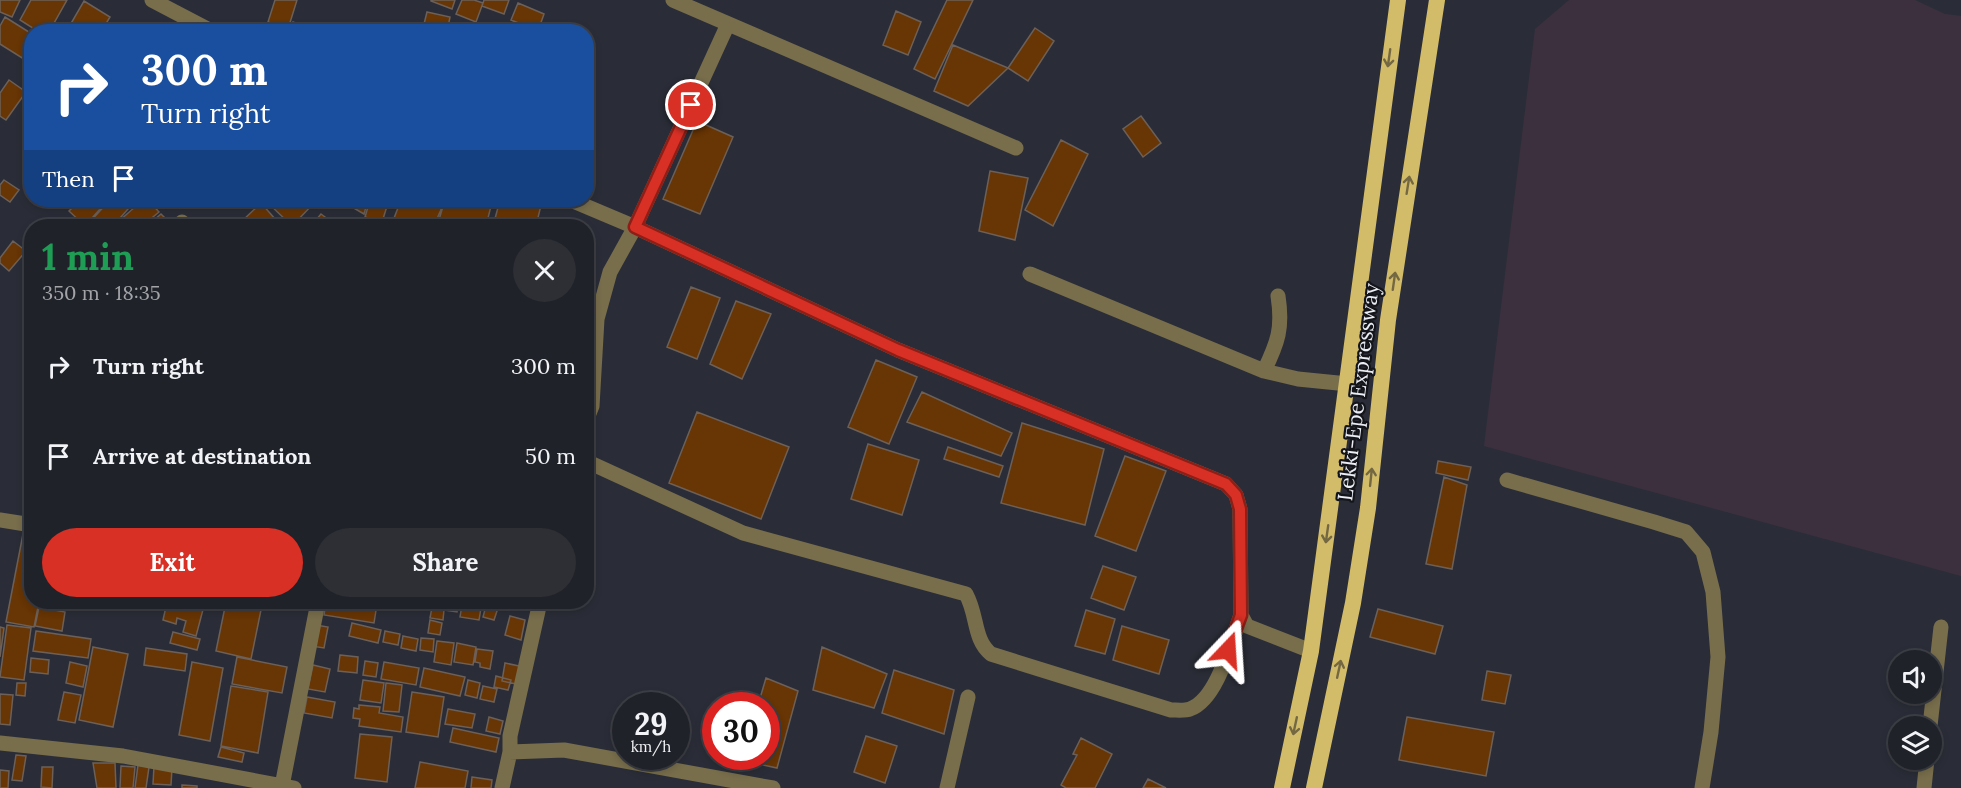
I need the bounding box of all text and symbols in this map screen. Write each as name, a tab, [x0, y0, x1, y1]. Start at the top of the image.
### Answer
text: 300 m	[141, 43, 268, 97]
one-way arrow	[1384, 47, 1395, 67]
icon: right	[42, 48, 120, 126]
pin	[665, 79, 716, 130]
icon: arrive	[674, 88, 707, 121]
text: Turn right	[141, 96, 270, 130]
icon: arrive	[107, 162, 140, 195]
text: Then	[42, 165, 95, 193]
one-way arrow	[1403, 176, 1414, 195]
text: 1 min	[42, 234, 134, 280]
button: close	[513, 239, 576, 302]
one-way arrow	[1388, 272, 1399, 292]
text: 350 m · 18:35	[42, 280, 161, 305]
street label: Lekki-Epe Expressway	[1331, 282, 1385, 502]
icon: right	[42, 350, 75, 383]
text: Turn right	[93, 352, 204, 380]
text: 300 m	[511, 352, 576, 380]
icon: arrive	[42, 440, 75, 473]
text: Arrive at destination	[93, 442, 311, 470]
text: 50 m	[525, 442, 576, 470]
one-way arrow	[1366, 467, 1377, 487]
one-way arrow	[1322, 523, 1333, 543]
button: Exit	[42, 528, 303, 597]
button: Share	[315, 528, 576, 597]
position arrow	[1196, 618, 1260, 682]
map controls	[1888, 650, 1942, 770]
button: sound	[1888, 650, 1942, 704]
one-way arrow	[1334, 660, 1345, 679]
speed limit sign: 30	[702, 692, 780, 770]
text: 29	[634, 705, 668, 743]
one-way arrow	[1289, 716, 1300, 735]
button: layers	[1888, 716, 1942, 770]
text: km/h	[631, 737, 671, 756]

